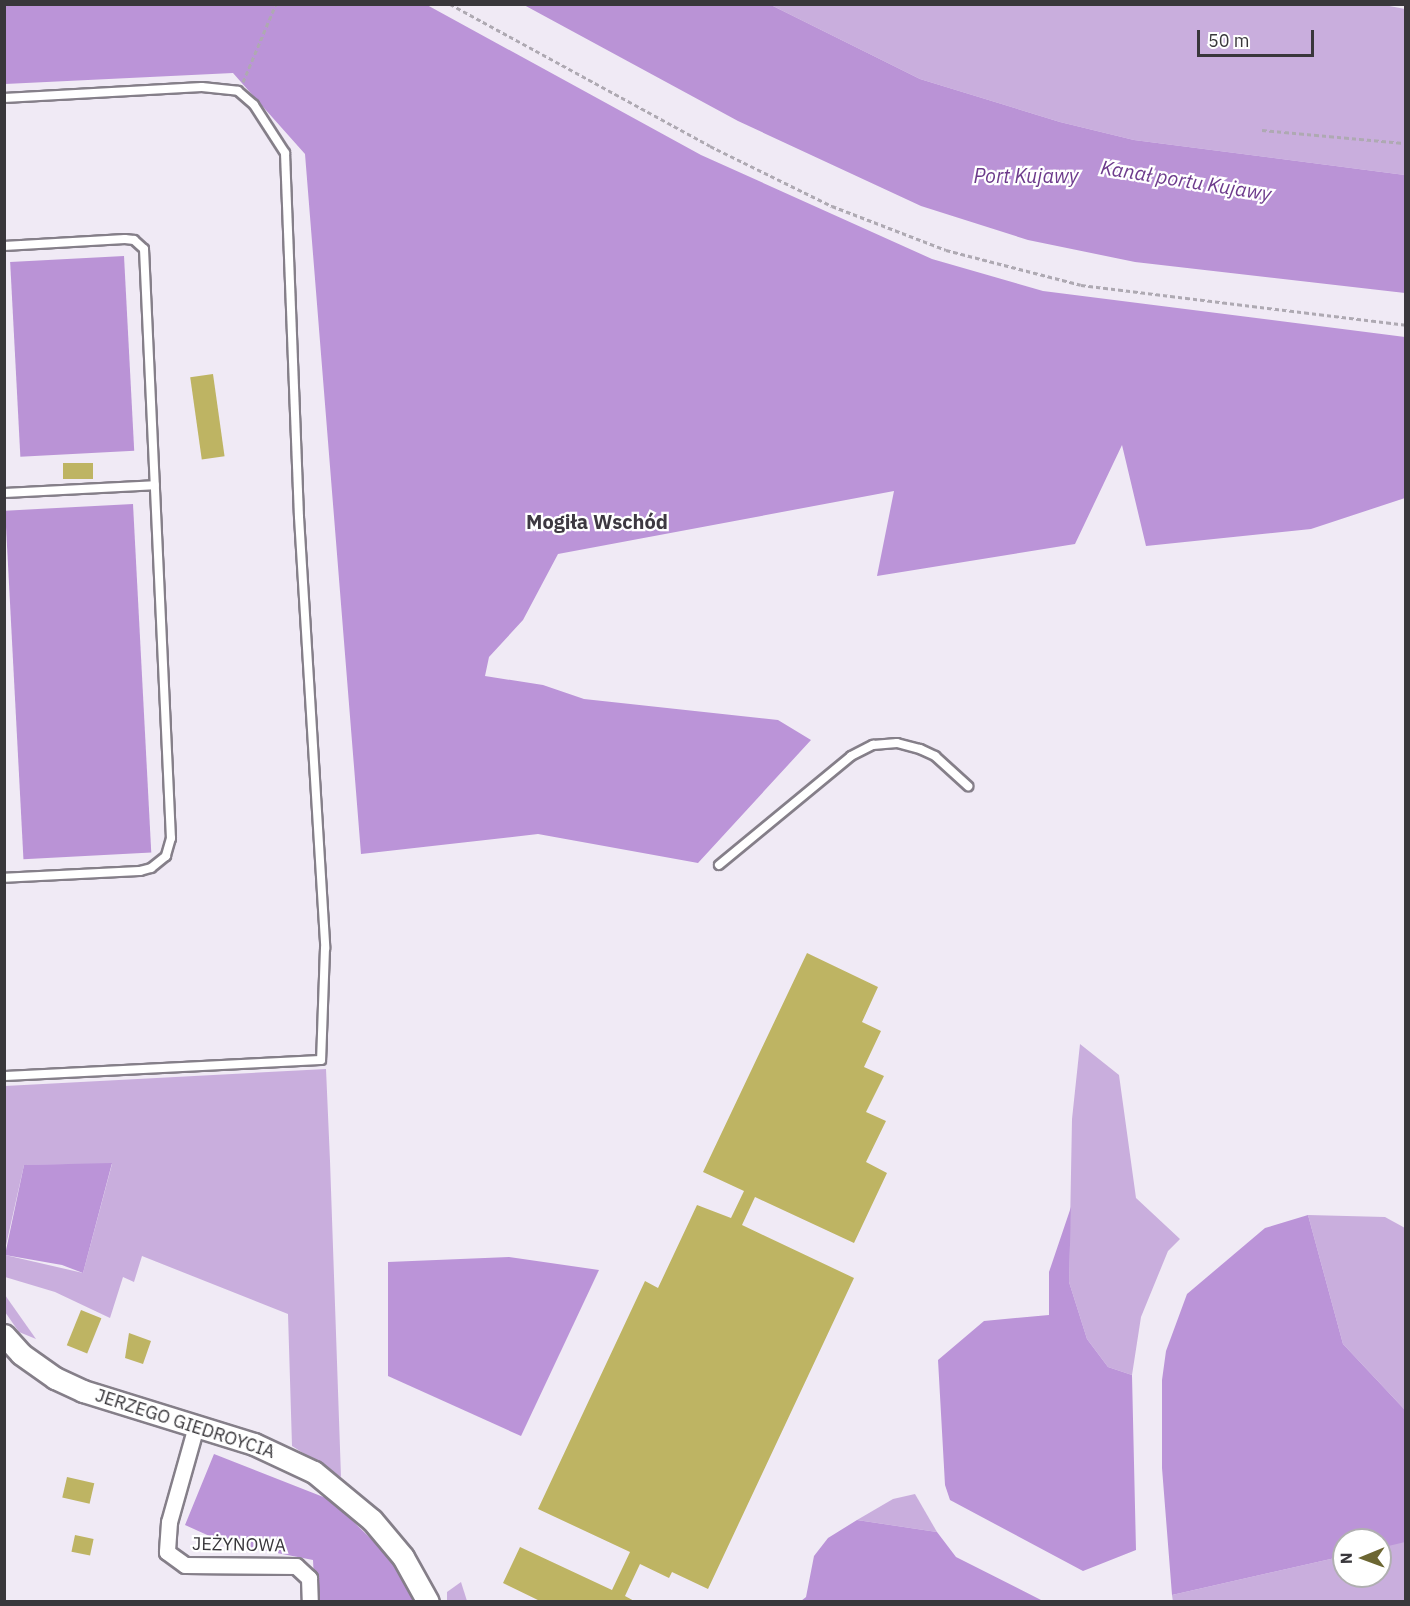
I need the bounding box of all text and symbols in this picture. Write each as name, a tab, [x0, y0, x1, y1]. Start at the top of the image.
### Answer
scale bar	[1200, 18, 1317, 56]
text: 50 m	[1208, 29, 1250, 52]
water label: Kanał portu Kujawy	[1099, 155, 1273, 205]
water label: Port Kujawy	[973, 163, 1079, 187]
district label: Mogiła Wschód	[526, 509, 668, 533]
street label: JERZEGO GIEDROYCIA	[92, 1385, 278, 1463]
north arrow	[1332, 1528, 1392, 1588]
street label: JEŻYNOWA	[192, 1533, 286, 1557]
text: N	[1336, 1552, 1356, 1564]

